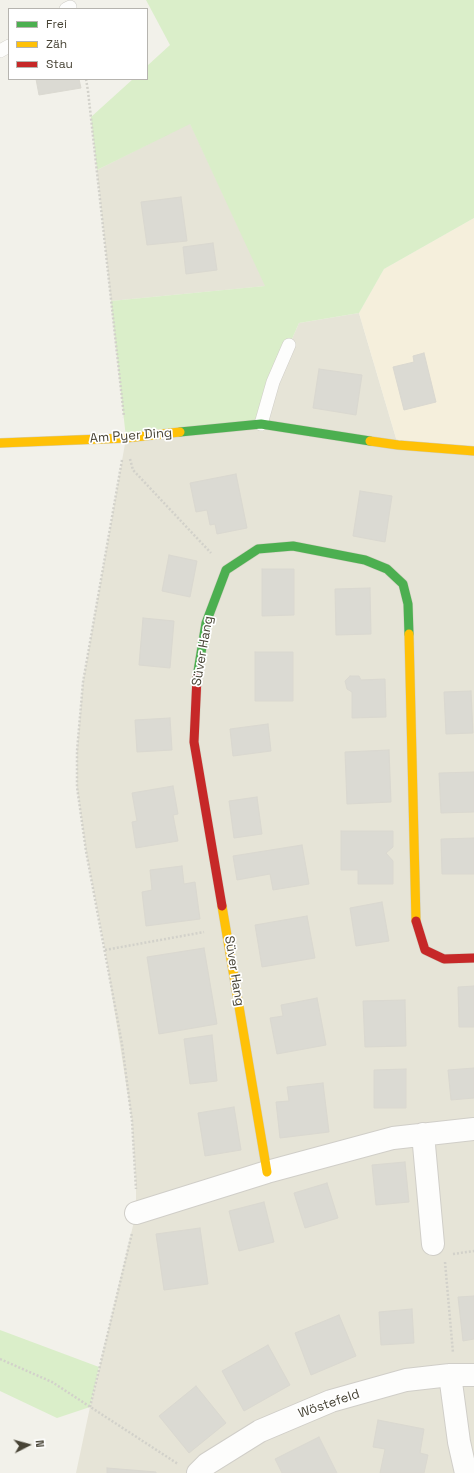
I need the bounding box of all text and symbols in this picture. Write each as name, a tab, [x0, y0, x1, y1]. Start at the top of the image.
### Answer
legend	[8, 8, 148, 80]
text: Frei	[46, 16, 67, 32]
text: Zäh	[46, 36, 67, 52]
text: Stau	[46, 56, 73, 72]
street label: Am Pyer Ding	[89, 425, 173, 447]
street label: Süver Hang	[189, 615, 217, 687]
street label: Süver Hang	[221, 935, 247, 1007]
street label: Wöstefeld	[296, 1386, 362, 1422]
north arrow	[8, 1425, 48, 1465]
text: N	[33, 1439, 47, 1448]

